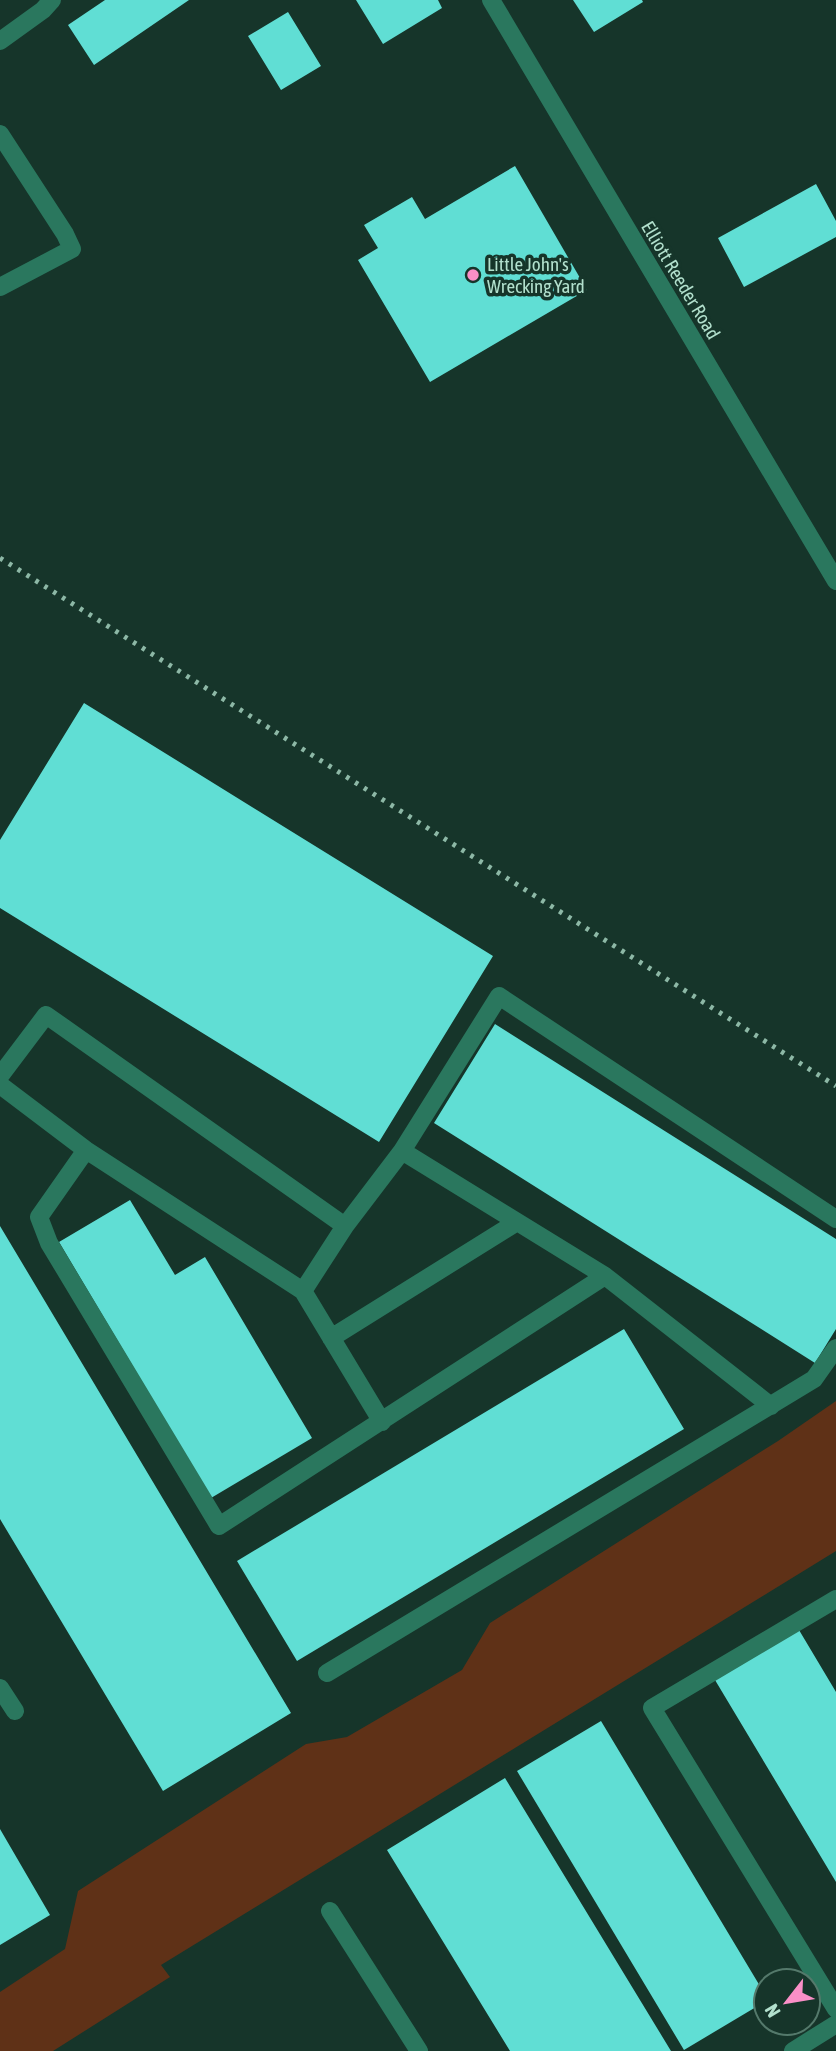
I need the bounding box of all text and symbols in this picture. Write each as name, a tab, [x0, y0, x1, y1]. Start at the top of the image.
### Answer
street label: Elliott Reeder Road	[637, 217, 725, 343]
place label: Little John's Wrecking Yard	[487, 253, 585, 297]
marker: Little John's Wrecking Yard	[465, 267, 481, 283]
north arrow	[752, 1967, 822, 2037]
text: N	[760, 2000, 785, 2021]

